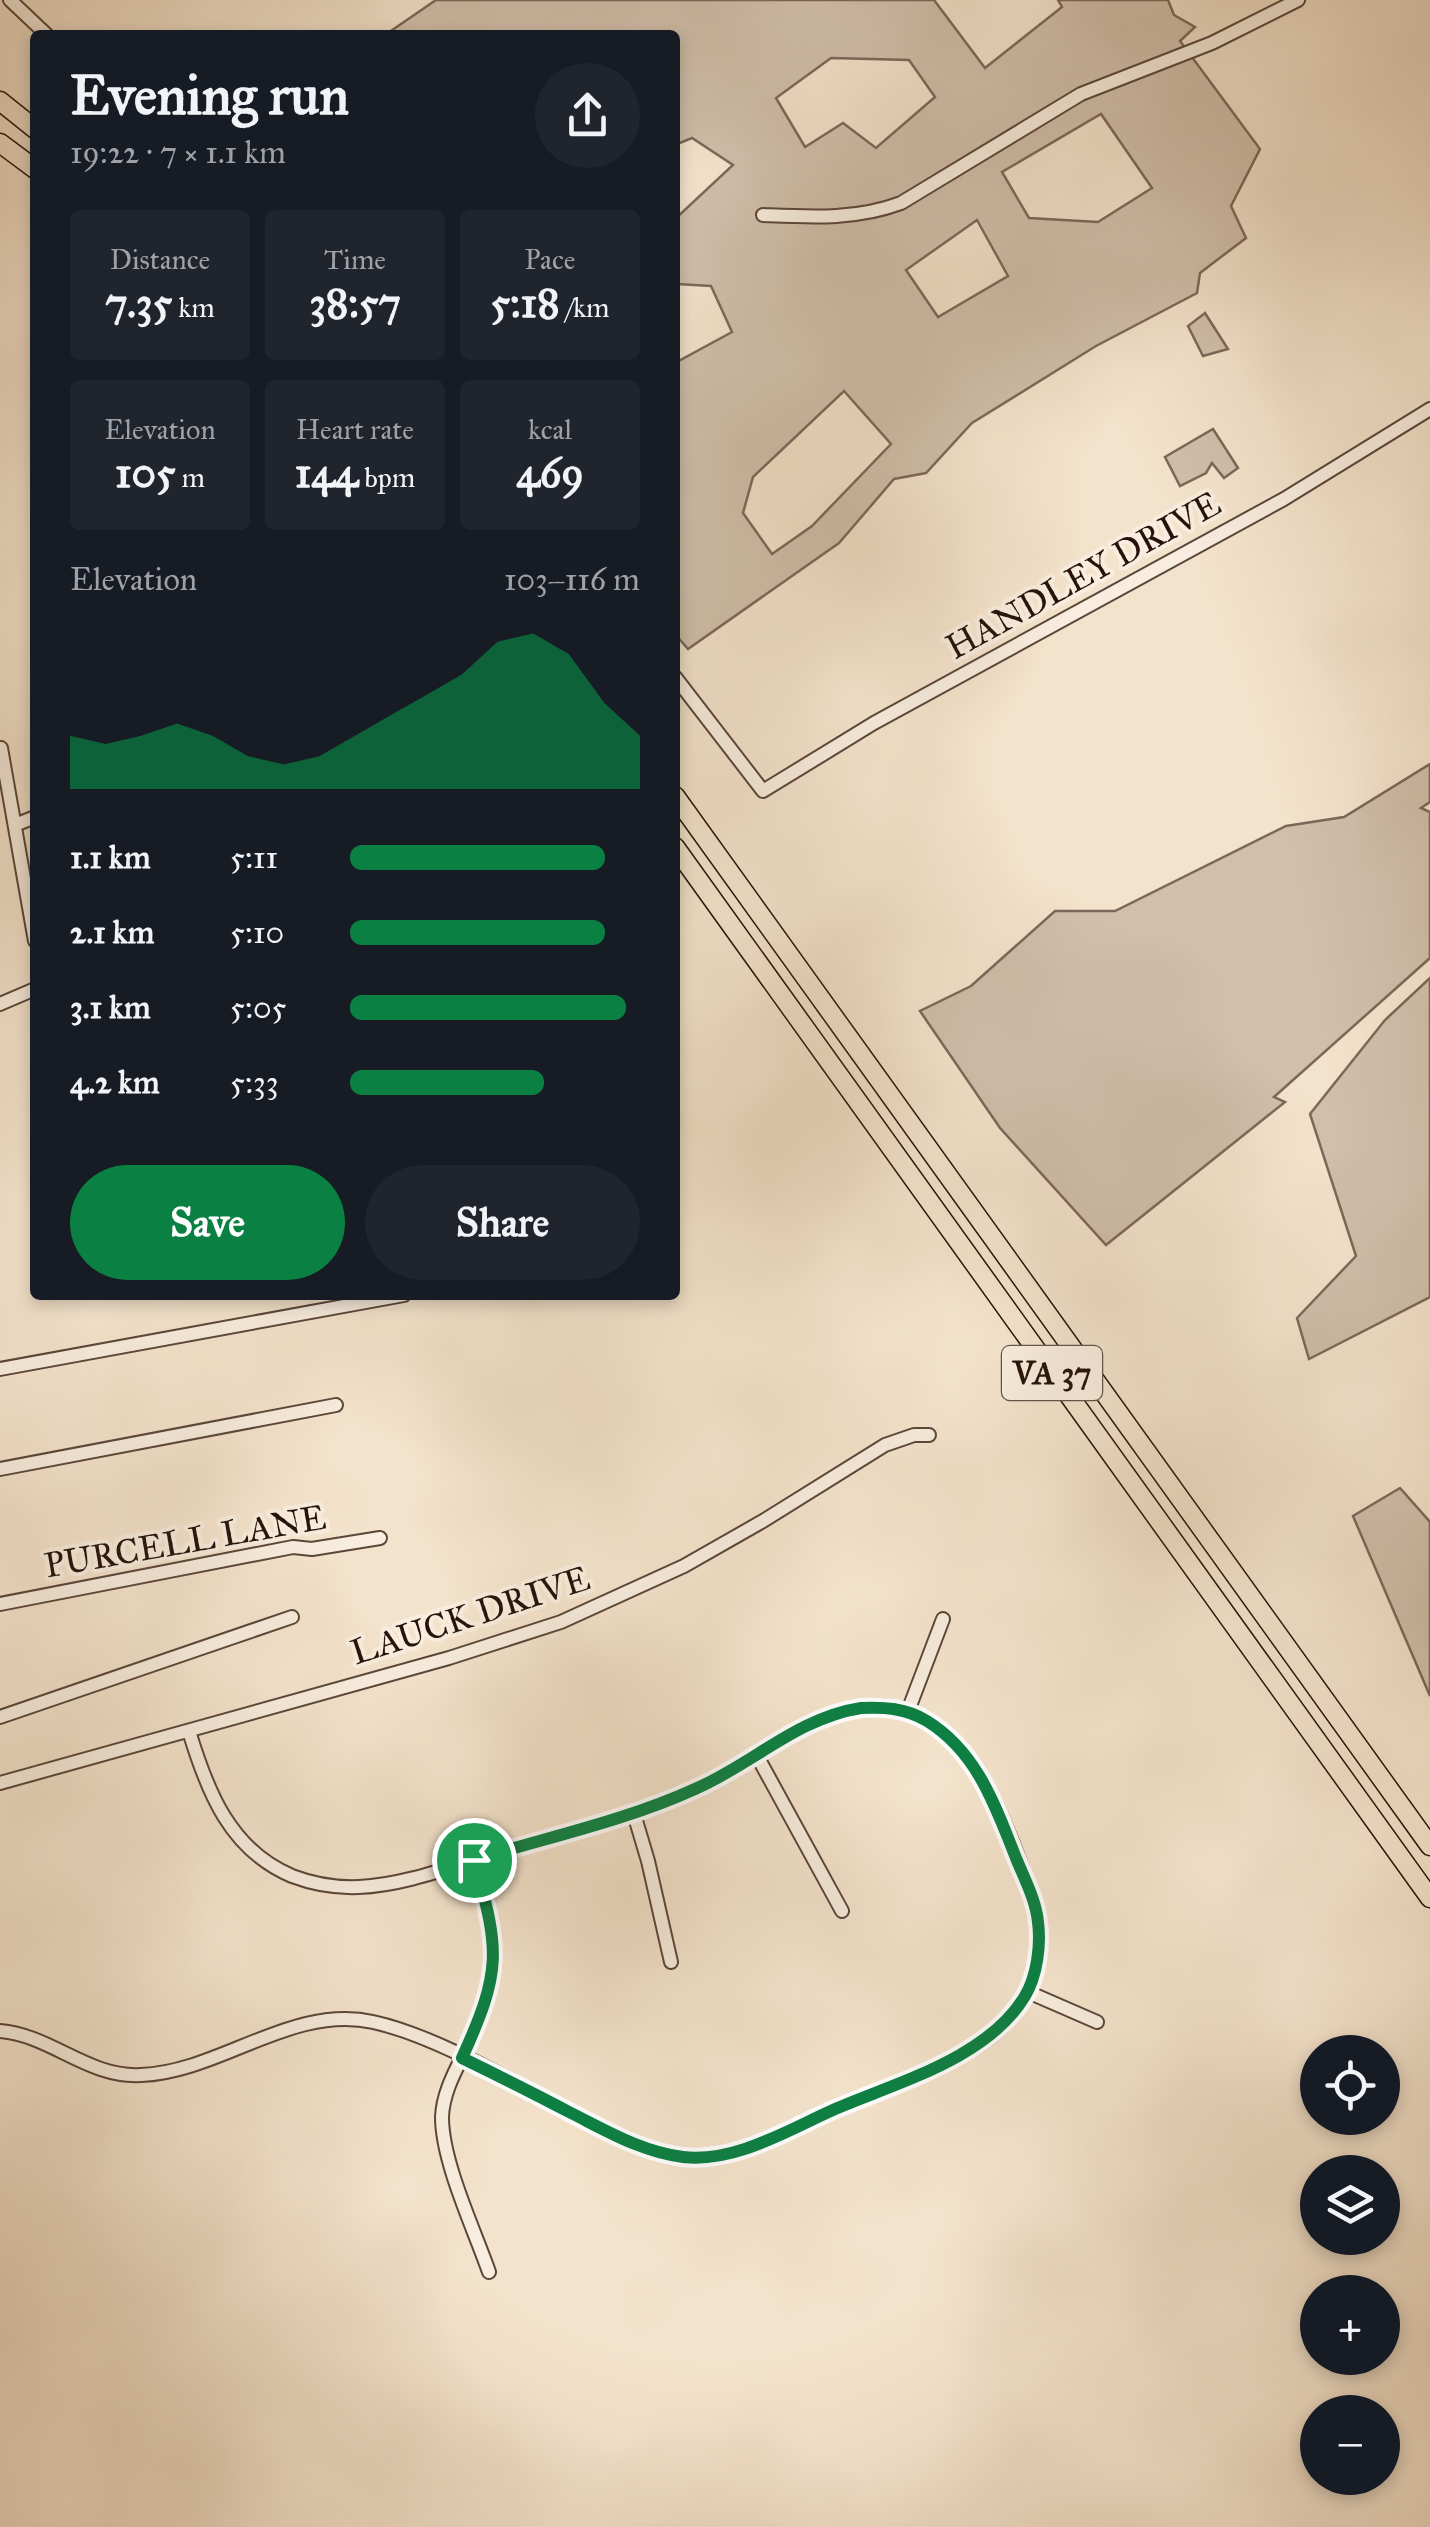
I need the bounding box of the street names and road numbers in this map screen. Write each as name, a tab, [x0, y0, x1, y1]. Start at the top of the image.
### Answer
street label: HANDLEY DRIVE	[938, 482, 1228, 669]
road number: VA 37	[1002, 1346, 1102, 1400]
street label: PURCELL LANE	[41, 1496, 329, 1587]
street label: LAUCK DRIVE	[345, 1557, 595, 1674]

